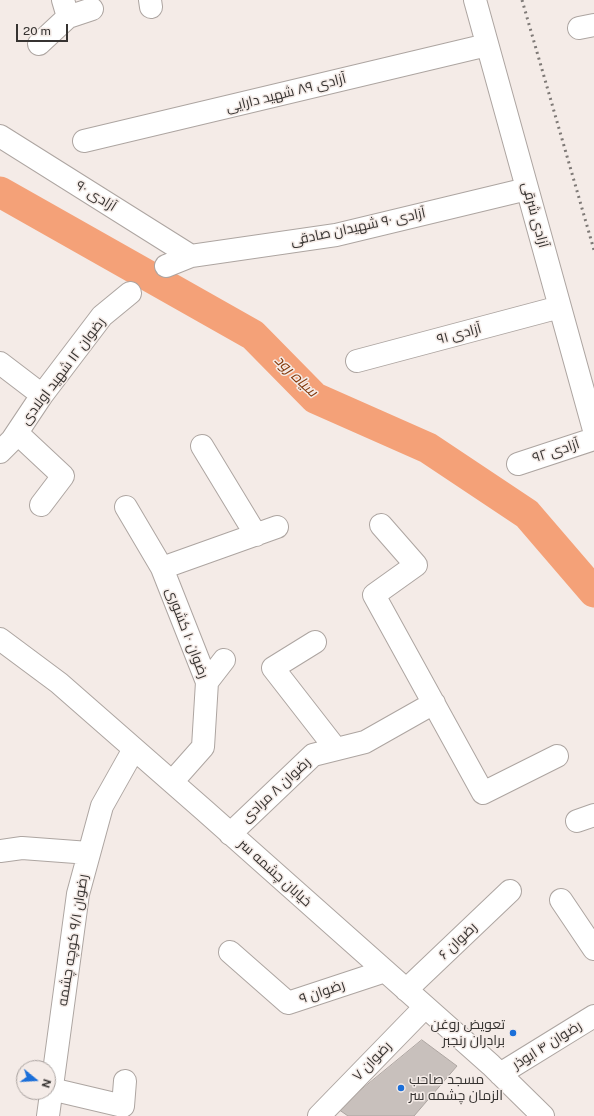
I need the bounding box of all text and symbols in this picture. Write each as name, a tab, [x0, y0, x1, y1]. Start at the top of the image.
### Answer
scale bar	[18, 16, 70, 42]
text: 20 m	[23, 24, 51, 38]
street label: آزادی ۸۹ شهید دارایی	[224, 70, 348, 116]
street label: آزادی ۹۰	[73, 177, 119, 215]
street label: آزادی شرقی	[518, 180, 552, 250]
street label: آزادی ۹۰ شهیدان صادقی	[289, 204, 427, 250]
street label: رضوان ۱۲ شهید اولادی	[17, 314, 109, 428]
street label: آزادی ۹۱	[435, 320, 483, 348]
water label: سیاه رود	[271, 351, 321, 401]
street label: آزادی ۹۲	[530, 436, 582, 466]
street label: رضوان ۱۰ کشوری	[162, 585, 212, 681]
street label: رضوان ۸ مرادی	[238, 754, 314, 826]
street label: خیابان چشمه سر	[235, 836, 315, 910]
street label: رضوان ۹/۱ کوچه چشمه	[54, 873, 92, 1007]
street label: رضوان ۶	[435, 919, 481, 963]
street label: رضوان ۹	[297, 976, 347, 1008]
place label: تعویض روغن برادران رنجبر	[431, 1017, 505, 1050]
street label: رضوان ۴ ابوذر	[509, 1017, 585, 1073]
marker: تعویض روغن برادران رنجبر	[508, 1028, 518, 1038]
street label: رضوان ۷	[349, 1038, 395, 1084]
north arrow	[16, 1060, 56, 1100]
place label: مسجد صاحب الزمان چشمه سر	[409, 1072, 503, 1104]
text: N	[39, 1077, 54, 1089]
marker: مسجد صاحب الزمان چشمه سر	[396, 1083, 406, 1093]

